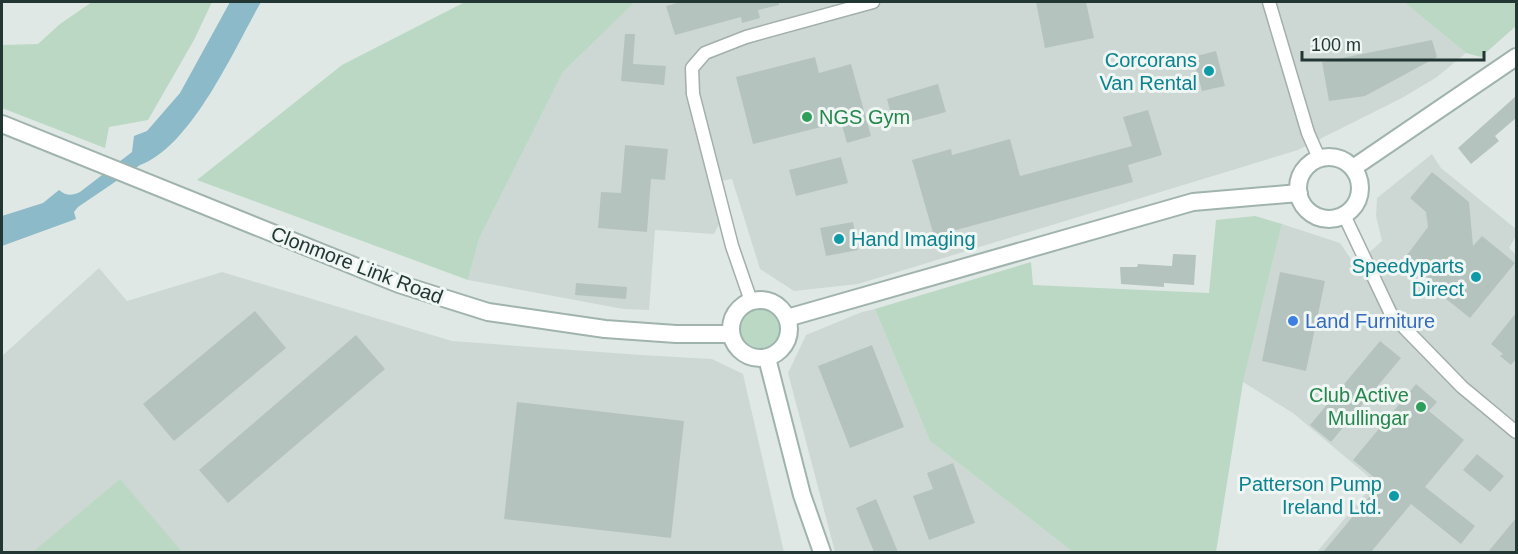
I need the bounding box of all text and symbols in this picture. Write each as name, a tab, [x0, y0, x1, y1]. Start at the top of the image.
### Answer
scale bar	[1302, 24, 1484, 62]
text: 100 m	[1311, 35, 1361, 55]
place label: Corcorans Van Rental	[1100, 49, 1197, 94]
marker: Corcorans Van Rental	[1202, 64, 1216, 78]
place label: NGS Gym	[819, 106, 910, 128]
marker: NGS Gym	[800, 110, 814, 124]
street label: Clonmore Link Road	[268, 222, 446, 308]
place label: Hand Imaging	[851, 228, 976, 250]
marker: Hand Imaging	[832, 232, 846, 246]
place label: Speedyparts Direct	[1352, 255, 1464, 300]
marker: Speedyparts Direct	[1469, 270, 1483, 284]
place label: Land Furniture	[1305, 310, 1435, 332]
marker: Land Furniture	[1286, 314, 1300, 328]
place label: Club Active Mullingar	[1309, 384, 1409, 429]
marker: Club Active Mullingar	[1414, 400, 1428, 414]
place label: Patterson Pump Ireland Ltd.	[1239, 473, 1382, 518]
marker: Patterson Pump Ireland Ltd.	[1387, 489, 1401, 503]

